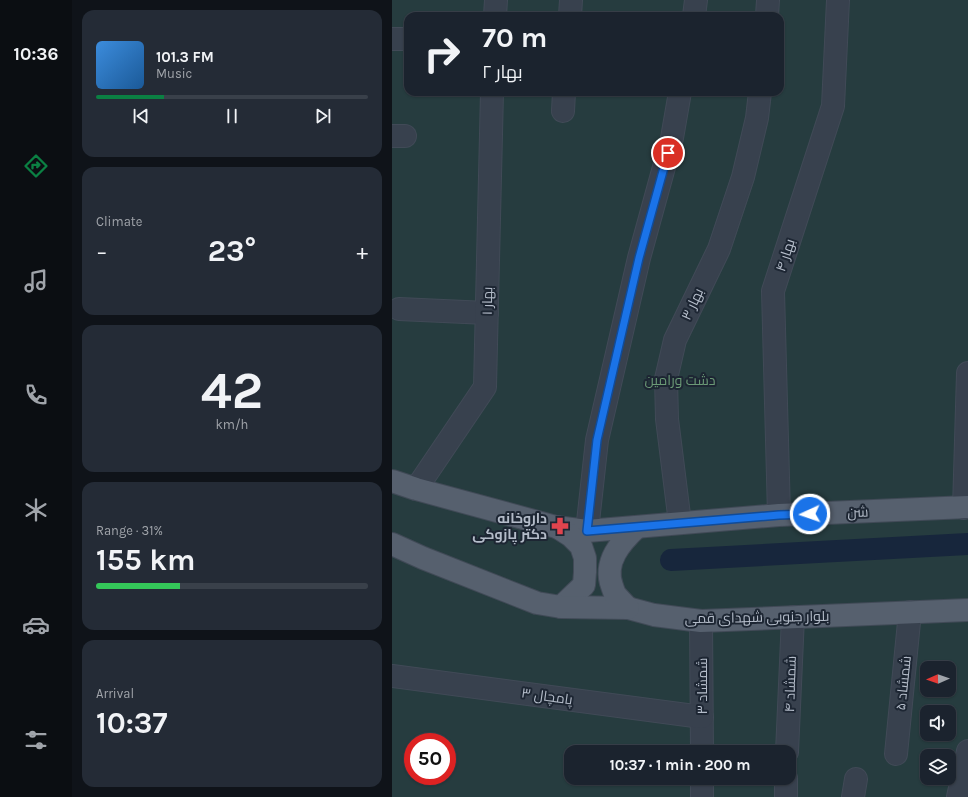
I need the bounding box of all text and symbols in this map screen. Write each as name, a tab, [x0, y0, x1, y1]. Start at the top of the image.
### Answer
text: 70 m	[482, 21, 547, 54]
icon: right	[416, 28, 468, 80]
text: 10:36	[14, 43, 58, 65]
text: 101.3 FM	[156, 48, 214, 66]
text: بهار ۲	[482, 61, 523, 83]
text: Music	[156, 66, 192, 81]
icon: previous	[130, 105, 152, 127]
icon: pause	[221, 105, 243, 127]
icon: next	[312, 105, 334, 127]
pin	[651, 136, 685, 170]
icon: arrive	[657, 142, 679, 164]
icon: directions	[22, 152, 50, 180]
text: Climate	[96, 214, 142, 229]
text: 23°	[208, 233, 256, 269]
street label: بهار ۴	[772, 237, 799, 274]
text: −	[96, 239, 108, 265]
text: +	[356, 239, 368, 265]
icon: music	[22, 267, 50, 295]
street label: بهار ۳	[678, 285, 707, 323]
street label: بهار ۱	[479, 287, 496, 315]
text: 42	[201, 360, 263, 421]
park label: دشت ورامین	[644, 372, 716, 389]
icon: phone	[22, 381, 50, 409]
text: km/h	[216, 417, 248, 432]
position arrow	[789, 493, 831, 535]
icon: climate	[22, 496, 50, 524]
street label: شن	[847, 504, 869, 521]
place label: داروخانه دکتر پازوکی	[472, 510, 547, 545]
pharmacy icon: داروخانه دکتر پازوکی	[550, 516, 570, 536]
text: Range · 31%	[96, 523, 163, 538]
text: 155 km	[96, 542, 195, 578]
street label: بلوار جنوبی شهدای قمی	[685, 608, 829, 627]
icon: car	[22, 611, 50, 639]
street label: شمشاد ۴	[781, 655, 800, 713]
street label: شمشاد ۵	[892, 655, 915, 711]
street label: شمشاد ۳	[694, 658, 711, 714]
north arrow	[920, 661, 956, 697]
map controls	[920, 661, 956, 785]
street label: پامچال ۳	[520, 684, 574, 710]
text: Arrival	[96, 686, 134, 701]
text: 10:37	[96, 705, 167, 741]
button: sound	[920, 705, 956, 741]
icon: filters	[22, 726, 50, 754]
speed limit sign: 50	[404, 733, 456, 785]
button: layers	[920, 749, 956, 785]
text: 10:37 · 1 min · 200 m	[609, 756, 751, 774]

